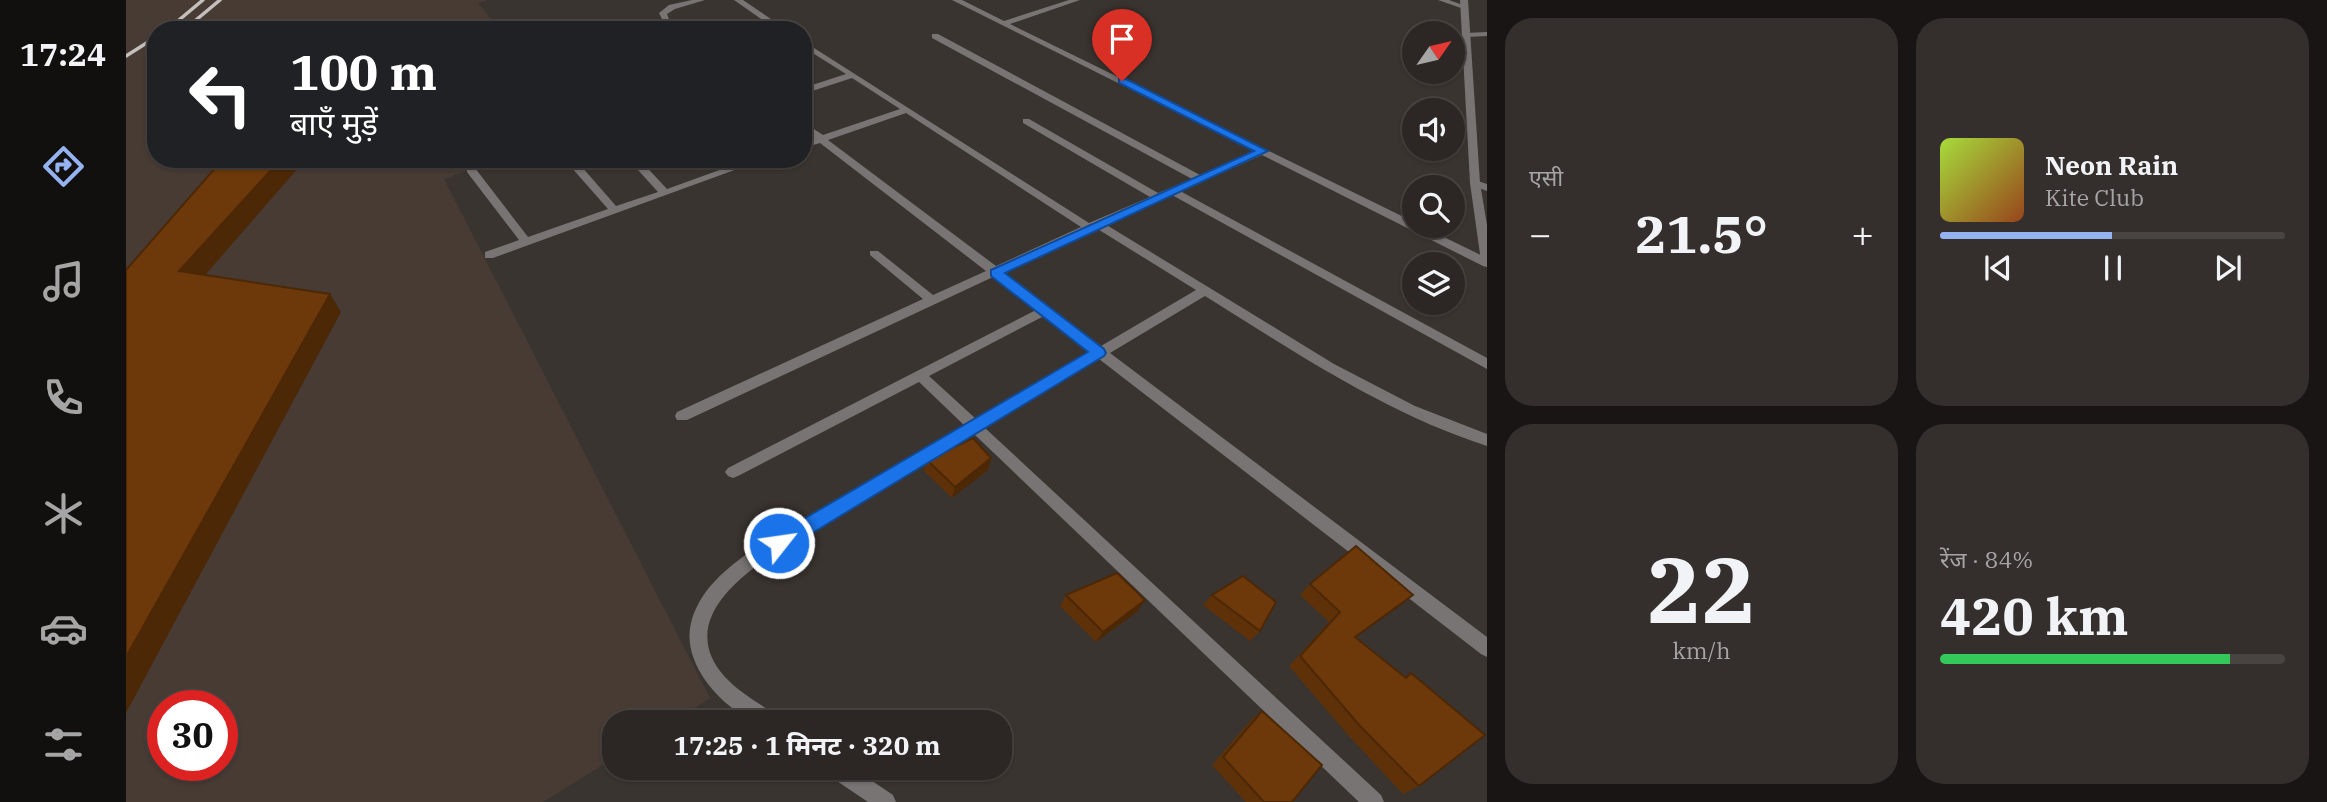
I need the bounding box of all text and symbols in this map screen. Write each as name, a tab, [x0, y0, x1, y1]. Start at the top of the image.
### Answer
pin	[1092, 9, 1152, 81]
icon: arrive	[1103, 20, 1141, 58]
north arrow	[1402, 21, 1465, 84]
map controls	[1402, 21, 1465, 315]
text: 17:24	[20, 33, 106, 75]
text: 100 m	[290, 40, 437, 103]
icon: left	[175, 49, 266, 140]
button: sound	[1402, 98, 1465, 161]
text: बाएँ मुड़ें	[290, 102, 378, 144]
icon: directions	[39, 142, 88, 191]
text: Neon Rain	[2045, 148, 2178, 182]
text: एसी	[1529, 162, 1563, 192]
button: search	[1402, 175, 1465, 238]
text: Kite Club	[2045, 182, 2144, 212]
text: 21.5°	[1635, 200, 1768, 267]
text: −	[1529, 209, 1552, 258]
text: +	[1851, 209, 1874, 258]
icon: previous	[1979, 249, 2017, 287]
icon: pause	[2094, 249, 2132, 287]
icon: next	[2209, 249, 2247, 287]
button: layers	[1402, 252, 1465, 315]
icon: music	[39, 257, 88, 306]
icon: phone	[39, 373, 88, 422]
icon: climate	[39, 489, 88, 538]
position arrow	[742, 506, 816, 580]
text: 22	[1647, 530, 1756, 648]
text: रेंज · 84%	[1940, 544, 2033, 574]
text: 420 km	[1940, 582, 2129, 649]
icon: car	[39, 604, 88, 653]
text: km/h	[1672, 635, 1731, 665]
speed limit sign: 30	[147, 690, 238, 781]
icon: filters	[39, 720, 88, 769]
text: 17:25 · 1 मिनट · 320 m	[673, 728, 941, 762]

